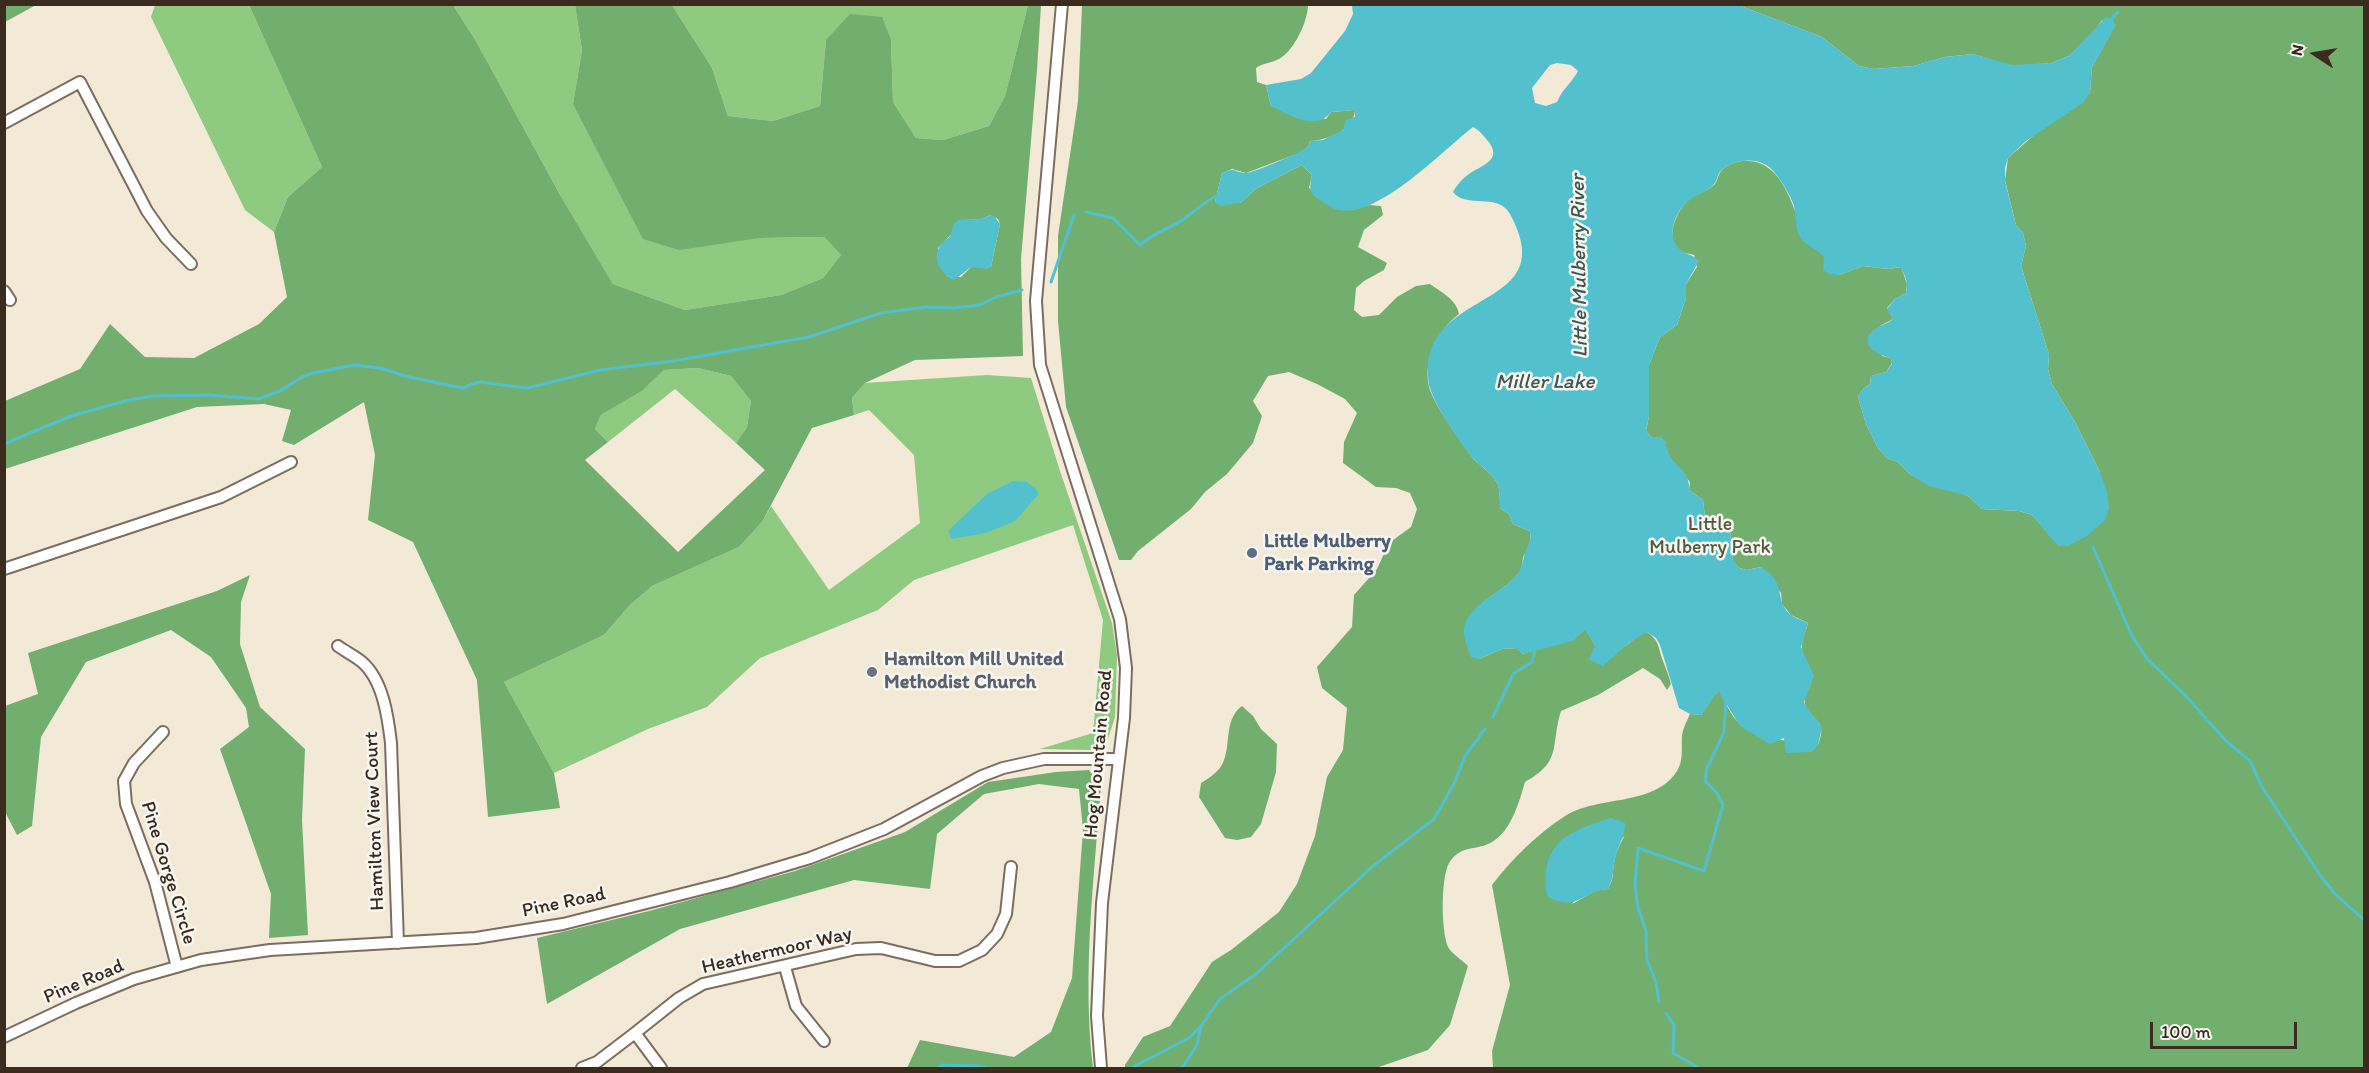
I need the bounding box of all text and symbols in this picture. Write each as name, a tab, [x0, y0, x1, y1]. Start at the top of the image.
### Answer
north arrow	[2285, 24, 2345, 84]
text: N	[2286, 43, 2307, 57]
water label: Little Mulberry River	[1566, 174, 1594, 358]
water label: Miller Lake	[1495, 370, 1595, 396]
park label: Little Mulberry Park	[1649, 513, 1771, 560]
place label: Little Mulberry Park Parking	[1264, 530, 1391, 577]
marker: Little Mulberry Park Parking	[1245, 546, 1259, 560]
place label: Hamilton Mill United Methodist Church	[884, 648, 1064, 695]
marker: Hamilton Mill United Methodist Church	[865, 665, 879, 679]
street label: Hog Mountain Road	[1080, 669, 1118, 839]
street label: Hamilton View Court	[360, 731, 390, 911]
street label: Pine Gorge Circle	[135, 799, 201, 947]
street label: Pine Road	[520, 882, 608, 924]
street label: Heathermoor Way	[699, 922, 855, 980]
street label: Pine Road	[40, 954, 128, 1010]
scale bar	[2153, 1010, 2300, 1048]
text: 100 m	[2161, 1021, 2211, 1043]

